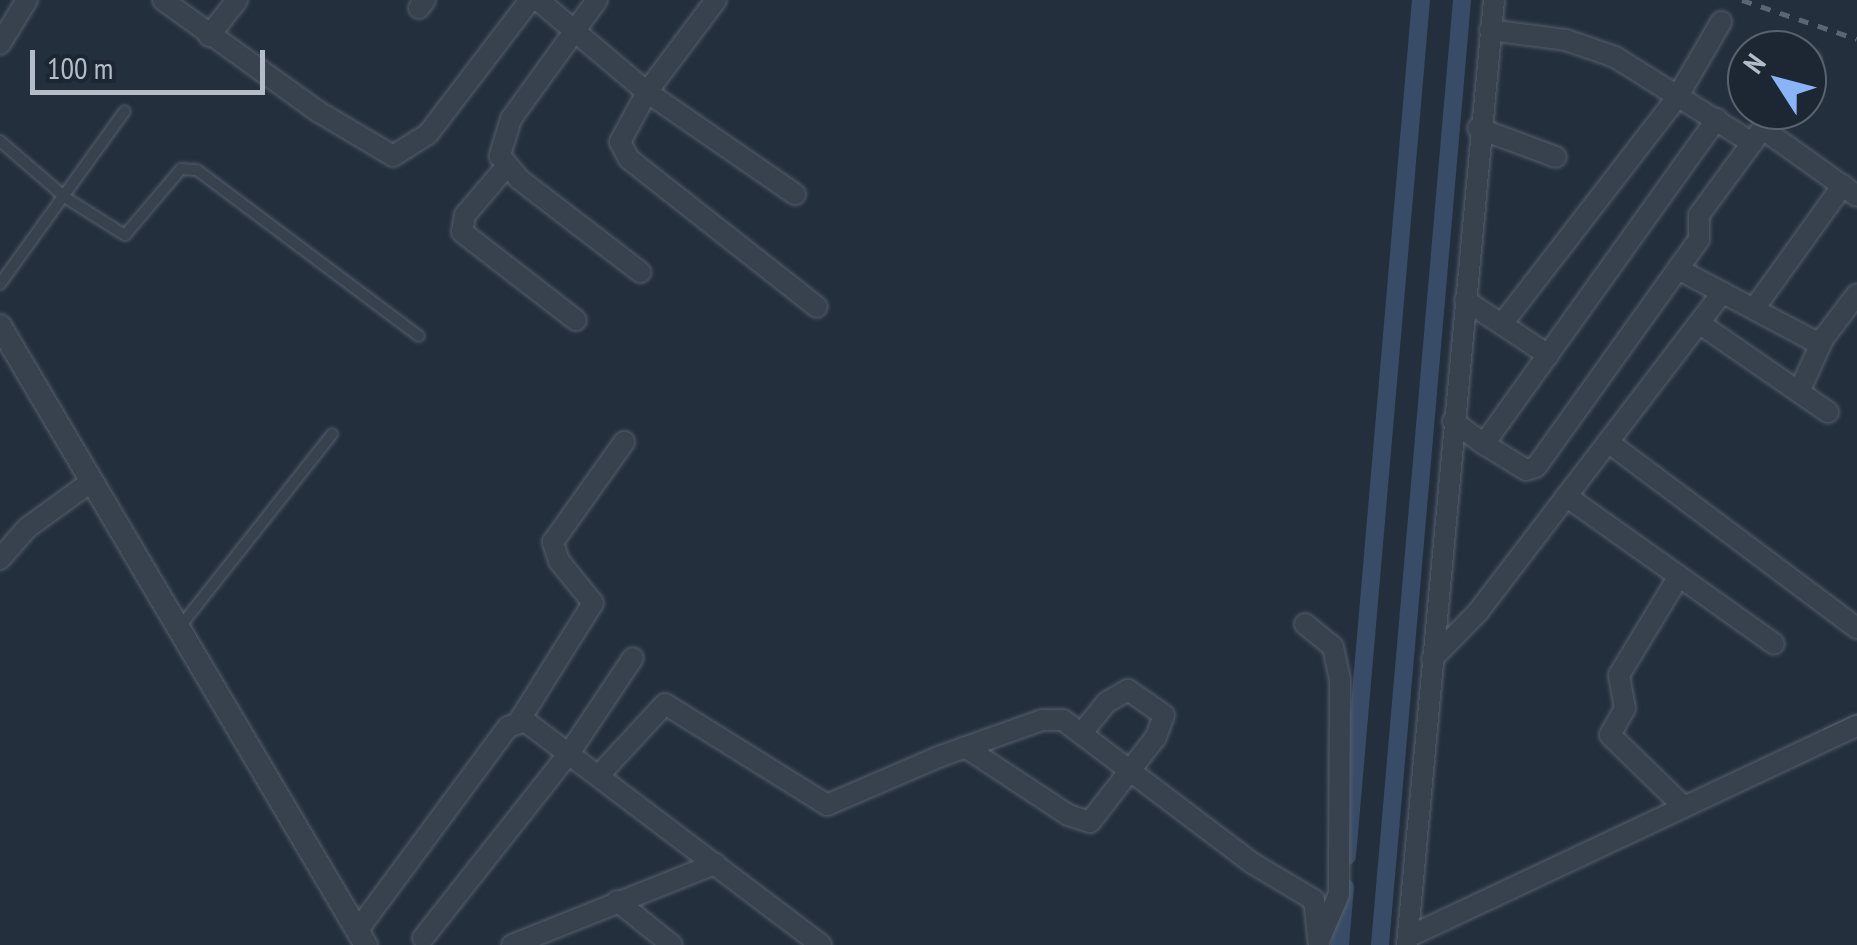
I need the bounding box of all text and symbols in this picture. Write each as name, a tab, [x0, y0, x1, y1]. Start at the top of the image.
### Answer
scale bar	[35, 30, 270, 92]
north arrow	[1727, 30, 1827, 130]
text: N	[1735, 46, 1773, 80]
text: 100 m	[47, 48, 113, 87]

